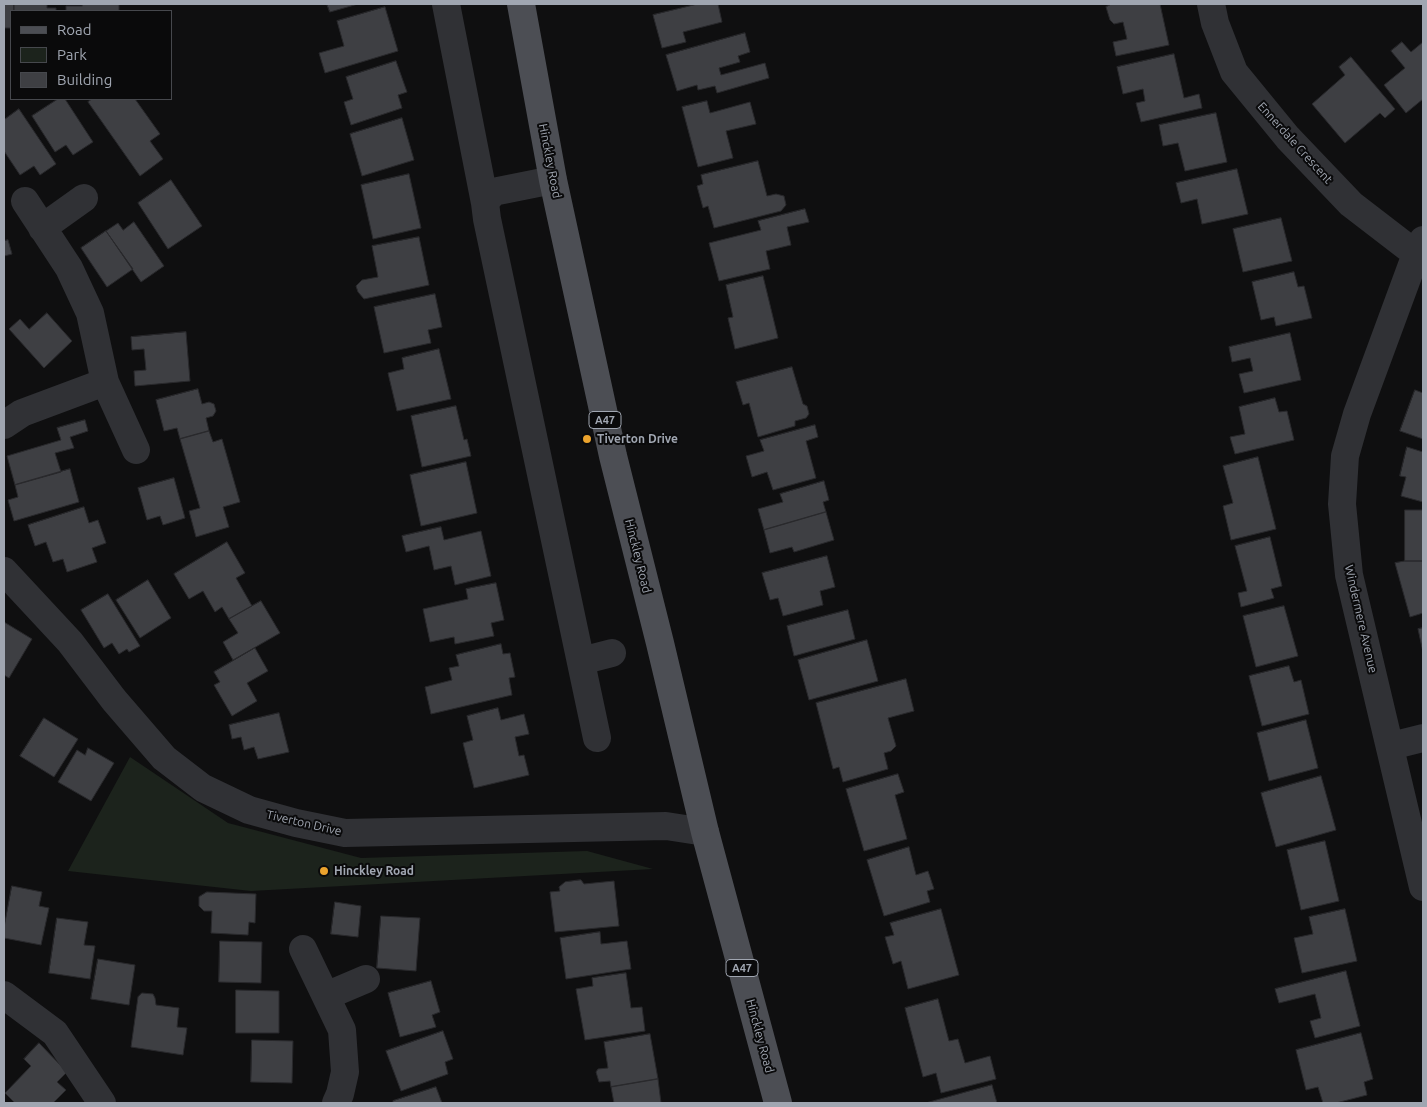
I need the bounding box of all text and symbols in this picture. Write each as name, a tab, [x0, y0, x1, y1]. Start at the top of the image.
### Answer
legend	[10, 10, 172, 100]
text: Road	[57, 21, 92, 38]
text: Park	[57, 46, 87, 63]
text: Building	[57, 71, 112, 88]
street label: Ennerdale Crescent	[1255, 99, 1335, 187]
street label: Hinckley Road	[536, 122, 564, 200]
road number: A47	[589, 412, 621, 428]
place label: Tiverton Drive	[597, 432, 678, 446]
marker: Tiverton Drive	[581, 433, 593, 445]
street label: Hinckley Road	[622, 518, 654, 594]
street label: Windermere Avenue	[1342, 563, 1380, 675]
street label: Tiverton Drive	[265, 807, 343, 839]
place label: Hinckley Road	[334, 864, 414, 878]
marker: Hinckley Road	[318, 865, 330, 877]
road number: A47	[726, 960, 758, 976]
street label: Hinckley Road	[743, 998, 777, 1074]

